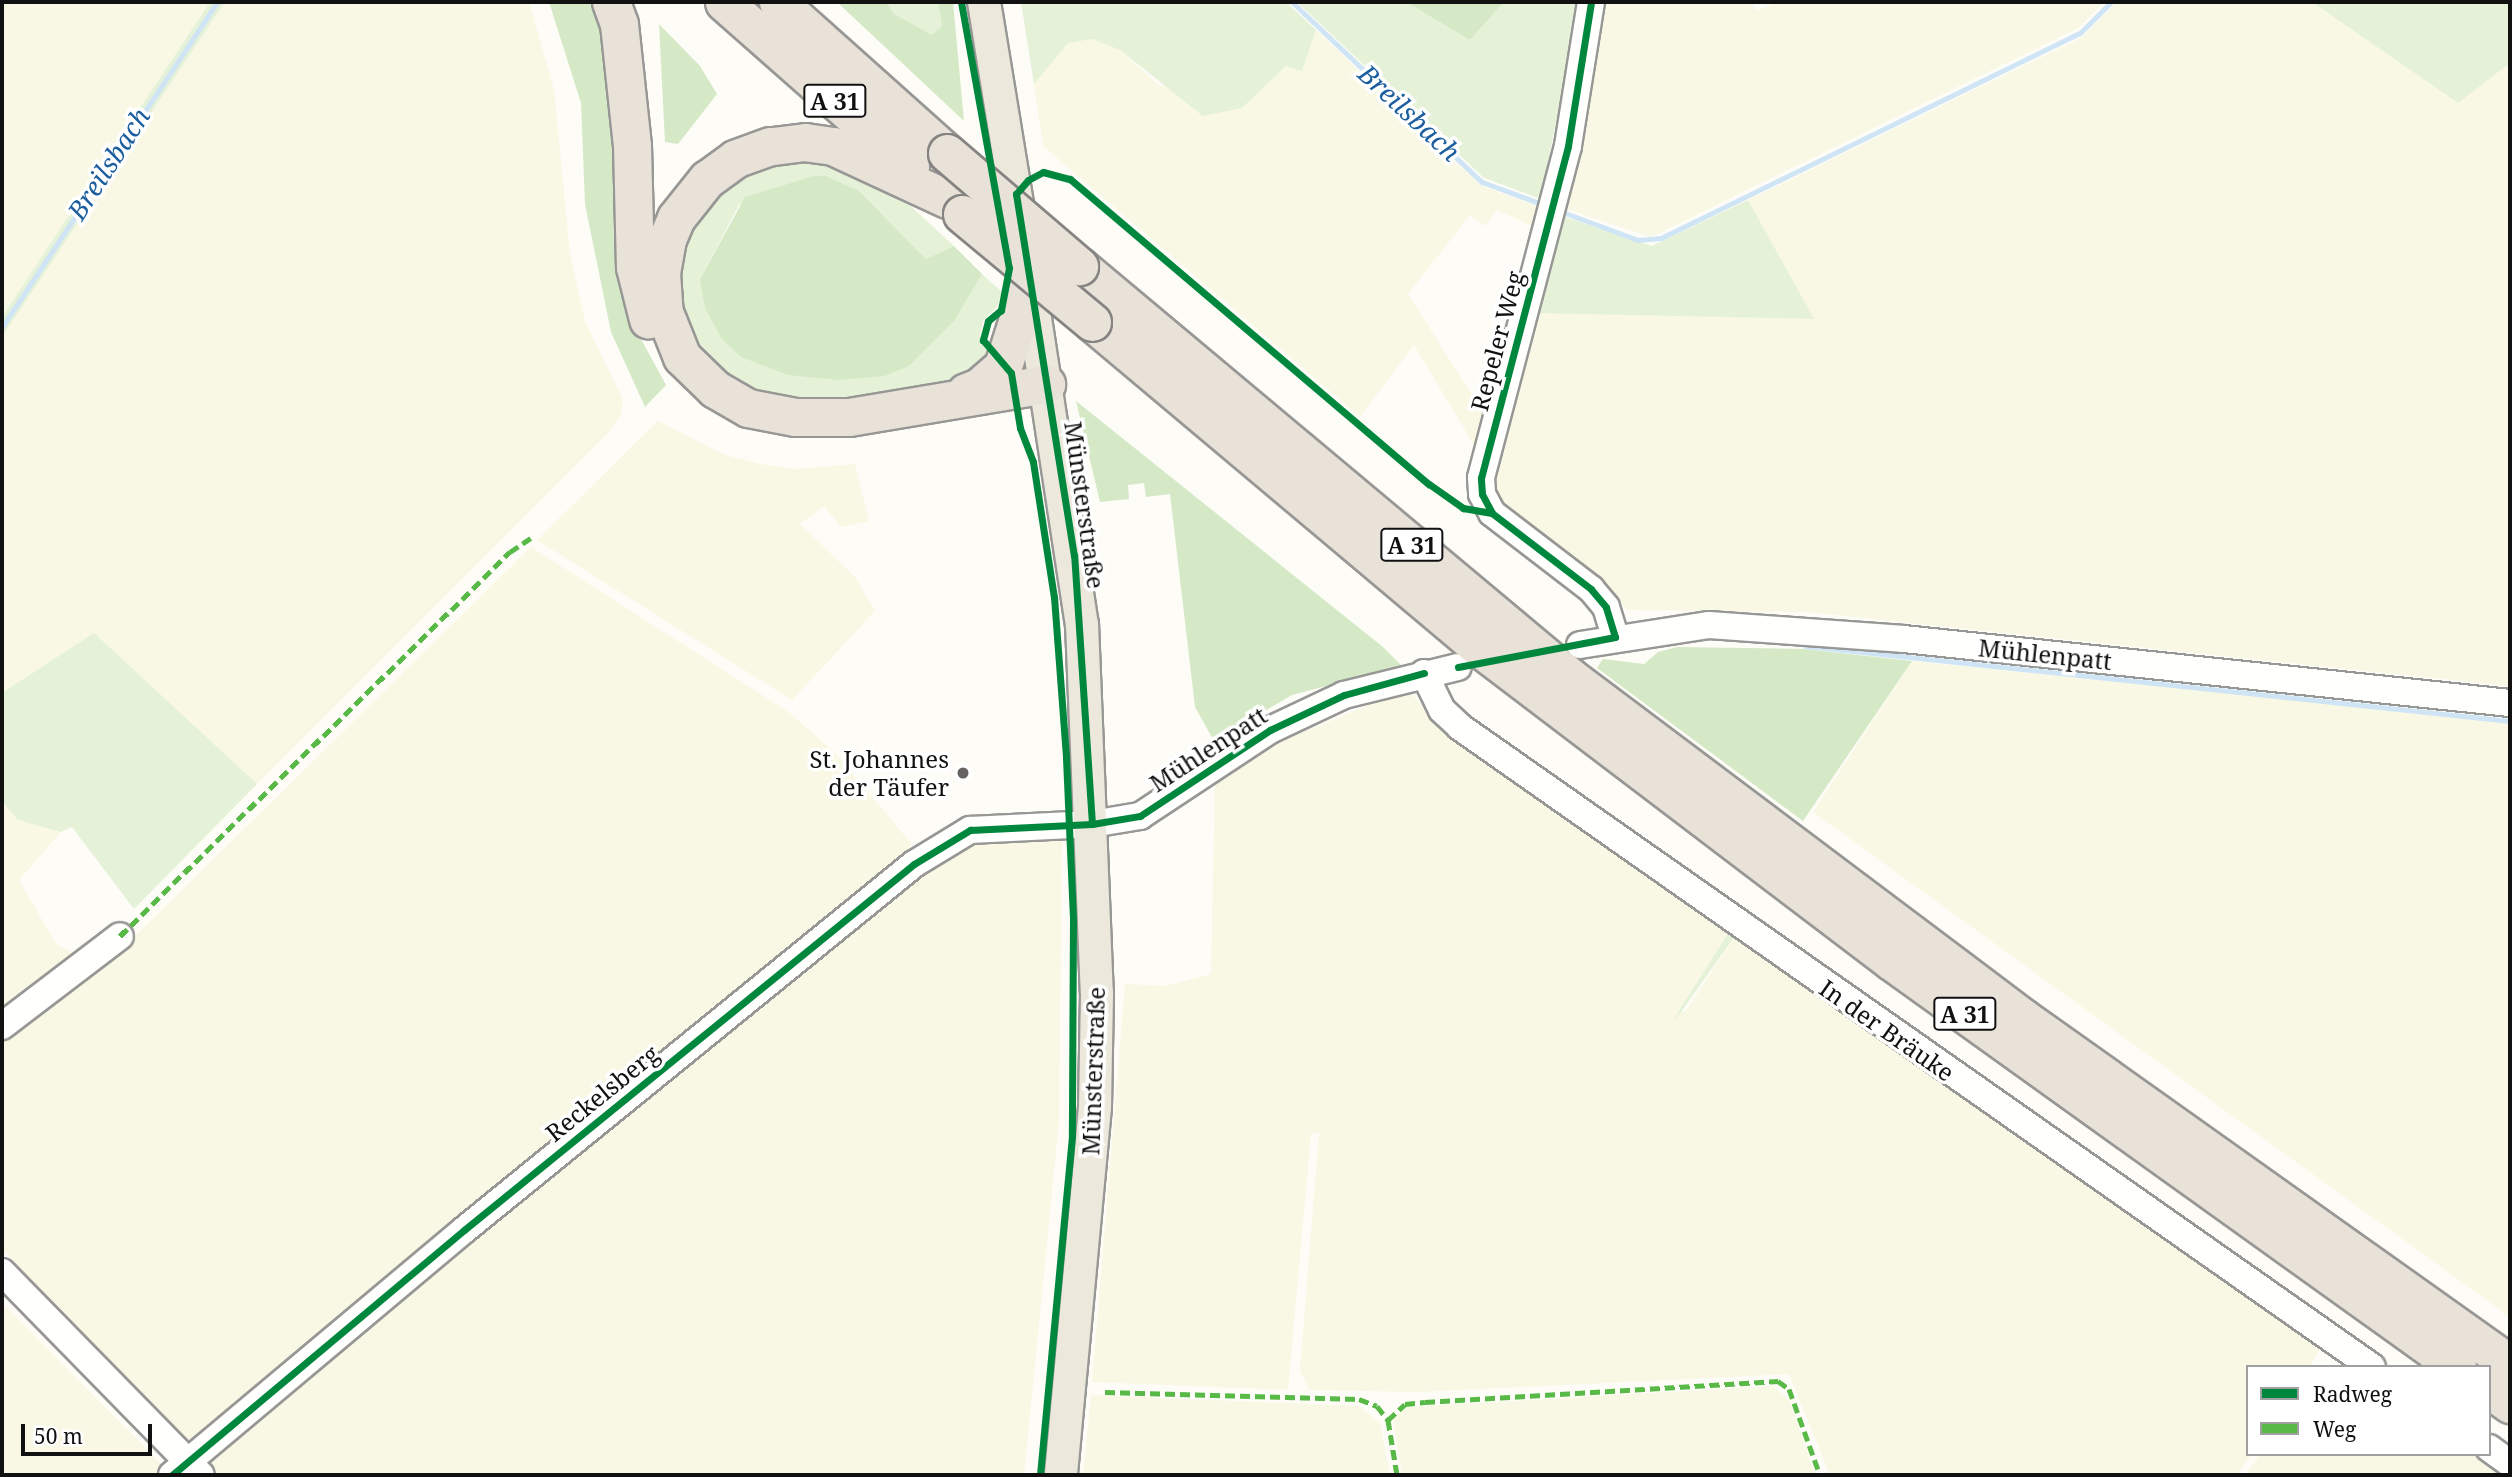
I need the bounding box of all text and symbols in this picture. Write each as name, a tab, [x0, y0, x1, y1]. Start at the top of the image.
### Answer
water label: Breilsbach	[1352, 58, 1466, 168]
road number: A 31	[802, 82, 868, 120]
water label: Breilsbach	[61, 102, 157, 226]
street label: Repeler Weg	[1465, 268, 1529, 414]
street label: Münsterstraße	[1059, 420, 1111, 590]
road number: A 31	[1379, 526, 1445, 565]
street label: Mühlenpatt	[1977, 633, 2113, 675]
street label: Mühlenpatt	[1144, 700, 1272, 798]
place label: St. Johannes der Täufer	[809, 745, 949, 801]
marker: St. Johannes der Täufer	[955, 765, 971, 781]
street label: In der Bräuke	[1814, 973, 1960, 1087]
street label: Münsterstraße	[1076, 986, 1110, 1156]
road number: A 31	[1932, 995, 1998, 1034]
street label: Reckelsberg	[540, 1039, 664, 1147]
legend	[2246, 1365, 2491, 1456]
text: Radweg	[2313, 1380, 2392, 1408]
scale bar	[24, 1410, 156, 1454]
text: Weg	[2313, 1415, 2356, 1443]
text: 50 m	[34, 1422, 83, 1450]

